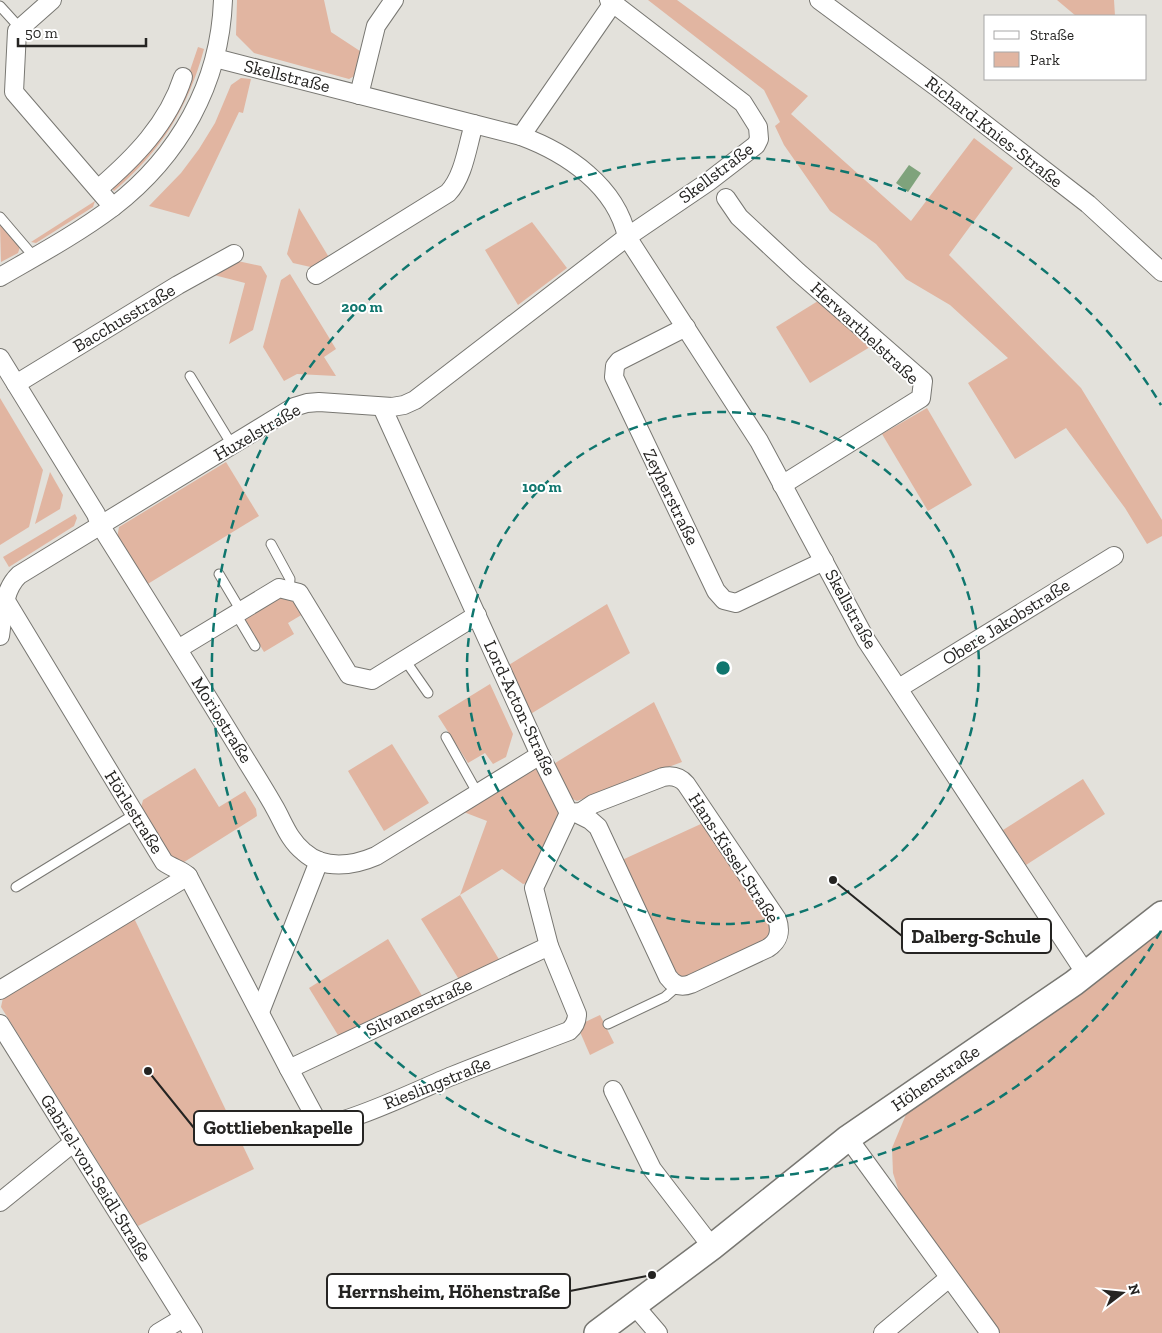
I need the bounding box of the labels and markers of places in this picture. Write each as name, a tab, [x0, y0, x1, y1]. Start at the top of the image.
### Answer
centre of rings	[714, 659, 732, 677]
callout: Dalberg-Schule	[902, 919, 1051, 953]
callout: Gottliebenkapelle	[194, 1111, 363, 1145]
callout: Herrnsheim, Höhenstraße	[327, 1274, 570, 1308]

